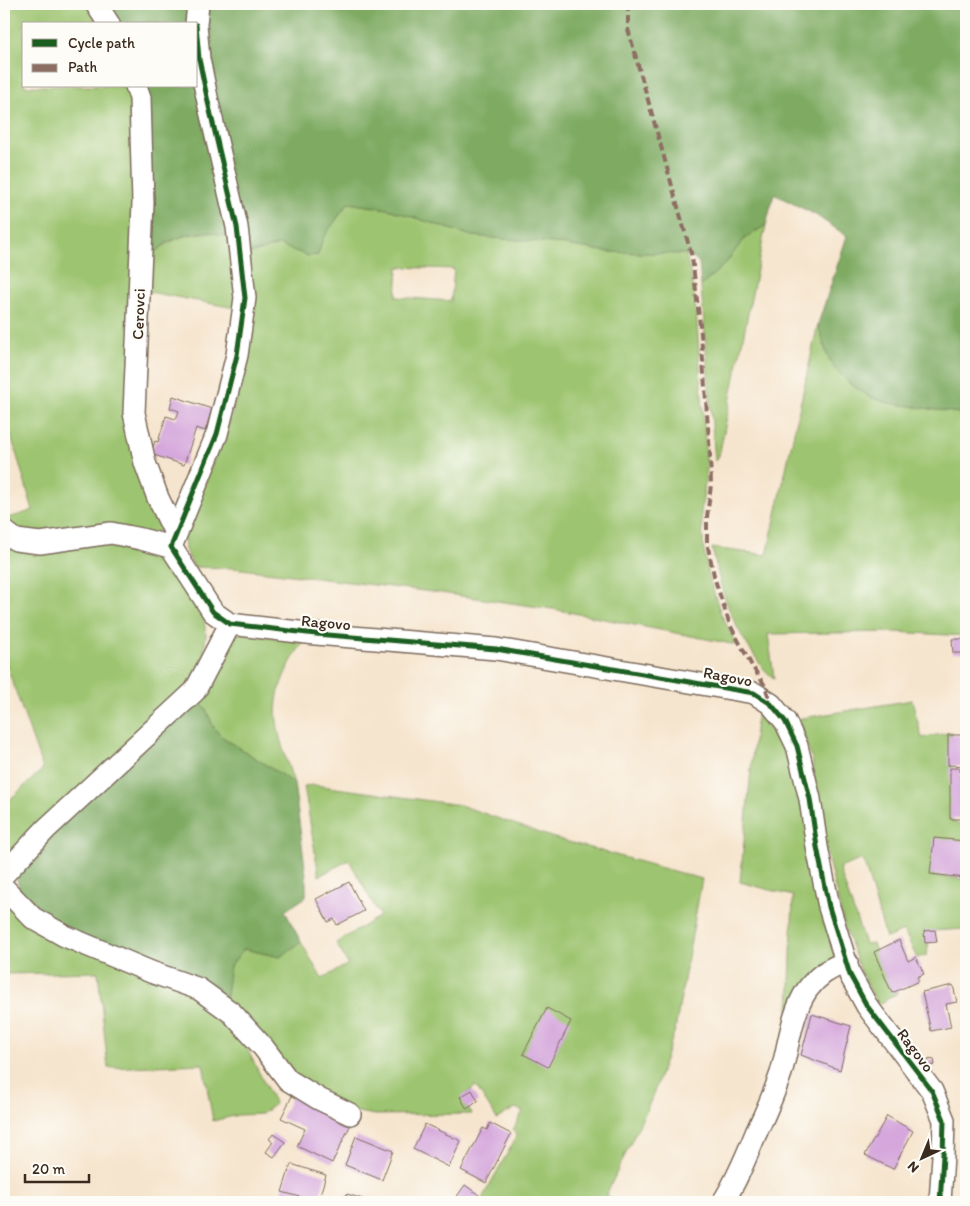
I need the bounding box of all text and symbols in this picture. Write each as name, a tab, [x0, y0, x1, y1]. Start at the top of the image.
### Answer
legend	[22, 22, 198, 88]
text: Cycle path	[68, 34, 135, 52]
text: Path	[68, 58, 97, 76]
street label: Cerovci	[128, 288, 149, 340]
street label: Ragovo	[300, 611, 352, 634]
street label: Ragovo	[702, 662, 754, 691]
street label: Ragovo	[893, 1025, 938, 1076]
north arrow	[898, 1134, 948, 1184]
scale bar	[25, 1151, 89, 1183]
text: N	[904, 1158, 923, 1176]
text: 20 m	[32, 1160, 66, 1178]

